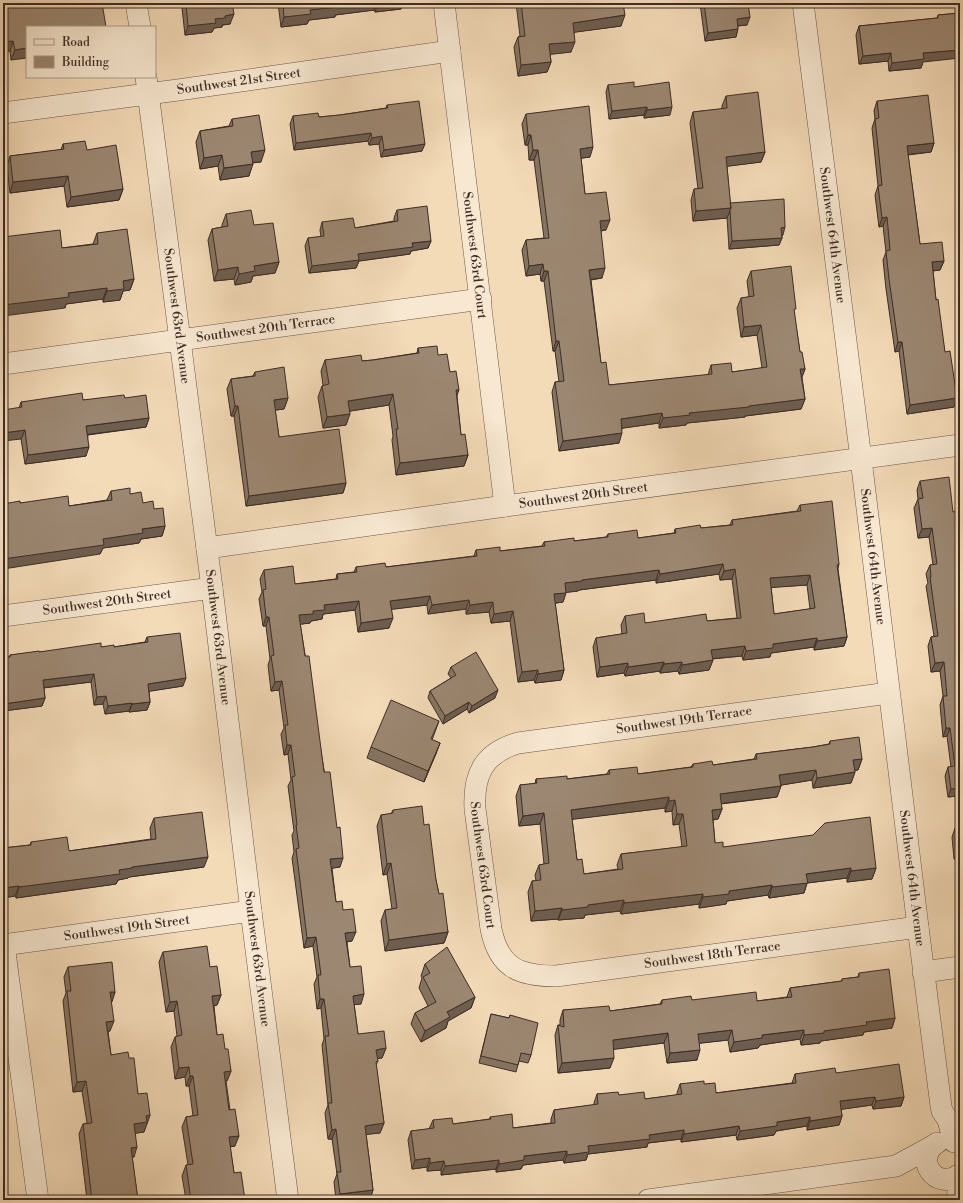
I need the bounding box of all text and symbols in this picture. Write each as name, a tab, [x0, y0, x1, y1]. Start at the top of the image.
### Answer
legend	[26, 26, 156, 78]
text: Road	[62, 35, 90, 50]
text: Building	[61, 55, 110, 70]
street label: Southwest 21st Street	[176, 64, 302, 98]
street label: Southwest 64th Avenue	[816, 166, 849, 305]
street label: Southwest 63rd Court	[459, 191, 490, 320]
street label: Southwest 63rd Avenue	[160, 247, 194, 385]
street label: Southwest 20th Terrace	[195, 311, 337, 346]
street label: Southwest 20th Street	[518, 479, 649, 512]
street label: Southwest 64th Avenue	[857, 488, 889, 626]
street label: Southwest 63rd Avenue	[202, 568, 234, 707]
street label: Southwest 20th Street	[42, 585, 173, 619]
street label: Southwest 19th Terrace	[615, 702, 753, 737]
street label: Southwest 63rd Court	[467, 801, 499, 930]
street label: Southwest 64th Avenue	[896, 809, 928, 948]
street label: Southwest 63rd Avenue	[241, 890, 274, 1028]
street label: Southwest 19th Street	[63, 911, 191, 945]
street label: Southwest 18th Terrace	[643, 938, 782, 972]

